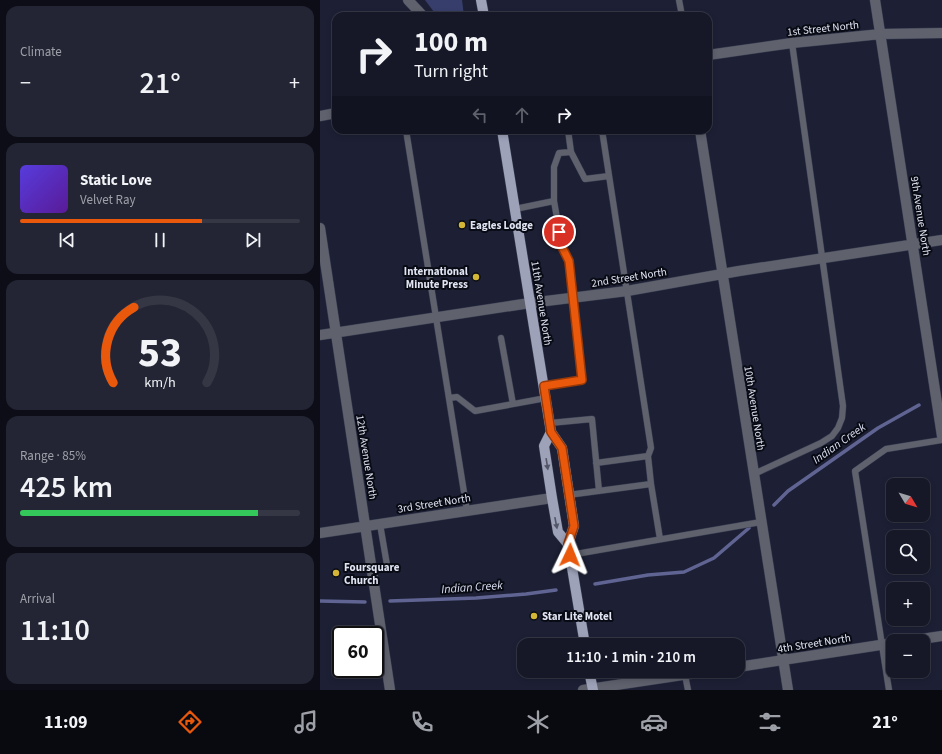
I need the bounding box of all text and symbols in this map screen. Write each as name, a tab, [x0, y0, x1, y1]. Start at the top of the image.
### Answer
street label: 1st Street North	[786, 17, 860, 40]
text: 100 m	[414, 22, 488, 62]
icon: right	[348, 28, 400, 80]
text: Climate	[20, 43, 62, 61]
text: Turn right	[414, 59, 488, 84]
text: 21°	[139, 62, 181, 105]
text: −	[20, 67, 31, 99]
text: +	[289, 67, 300, 99]
icon: left	[469, 104, 491, 126]
icon: ahead	[511, 104, 533, 126]
icon: right	[553, 104, 575, 126]
text: Static Love	[80, 170, 152, 191]
street label: 9th Avenue North	[907, 175, 934, 257]
text: Velvet Ray	[80, 191, 136, 209]
pin	[542, 215, 576, 249]
place label: Eagles Lodge	[470, 218, 533, 233]
marker: Eagles Lodge	[457, 220, 467, 230]
icon: arrive	[548, 221, 570, 243]
icon: previous	[56, 229, 78, 251]
icon: pause	[149, 229, 171, 251]
icon: next	[242, 229, 264, 251]
street label: 11th Avenue North	[527, 260, 556, 347]
place label: International Minute Press	[404, 264, 469, 292]
street label: 2nd Street North	[590, 264, 668, 291]
marker: International Minute Press	[471, 272, 481, 282]
text: 53	[138, 323, 182, 383]
street label: 10th Avenue North	[740, 365, 769, 452]
text: km/h	[144, 372, 176, 393]
street label: 12th Avenue North	[352, 414, 381, 501]
water label: Indian Creek	[809, 419, 870, 468]
text: Range · 85%	[20, 447, 86, 465]
one-way arrow	[544, 458, 550, 470]
text: 425 km	[20, 466, 113, 509]
north arrow	[886, 478, 930, 522]
map controls	[886, 478, 930, 678]
street label: 3rd Street North	[396, 490, 472, 517]
one-way arrow	[554, 517, 560, 529]
button: search	[886, 530, 930, 574]
position arrow	[549, 534, 591, 576]
place label: Foursquare Church	[344, 560, 400, 588]
marker: Foursquare Church	[331, 568, 341, 578]
water label: Indian Creek	[441, 577, 504, 598]
button: +	[886, 582, 930, 626]
text: Arrival	[20, 590, 55, 608]
text: 11:10	[20, 609, 90, 652]
place label: Star Lite Motel	[542, 609, 613, 624]
marker: Star Lite Motel	[529, 611, 539, 621]
speed limit sign: 60	[332, 626, 384, 678]
street label: 4th Street North	[776, 630, 852, 657]
button: −	[886, 634, 930, 678]
text: 11:10 · 1 min · 210 m	[566, 647, 696, 668]
icon: directions	[176, 708, 204, 736]
icon: music	[292, 708, 320, 736]
icon: phone	[408, 708, 436, 736]
icon: climate	[524, 708, 552, 736]
icon: car	[640, 708, 668, 736]
icon: filters	[756, 708, 784, 736]
text: 11:09	[44, 710, 87, 735]
text: 21°	[872, 710, 898, 735]

